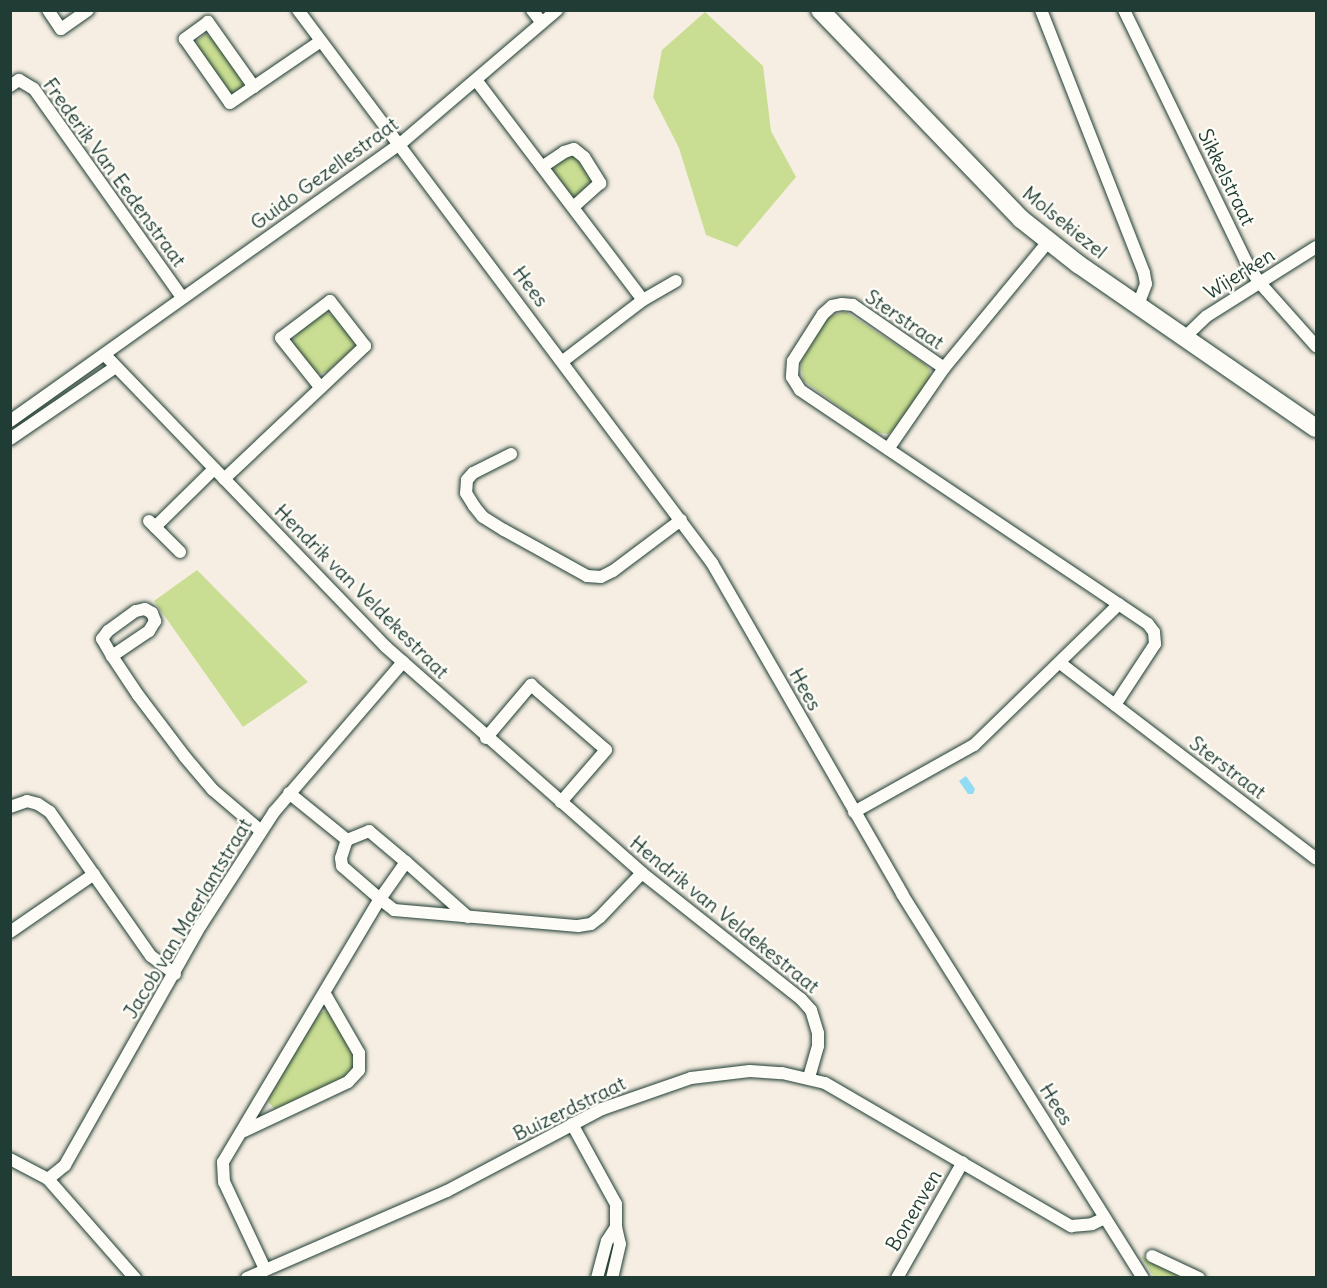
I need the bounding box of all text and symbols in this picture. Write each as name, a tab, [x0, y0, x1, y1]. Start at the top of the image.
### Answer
street label: Frederik Van Eedenstraat	[38, 73, 192, 271]
street label: Guido Gezellestraat	[246, 111, 402, 235]
street label: Sikkelstraat	[1193, 125, 1261, 229]
street label: Molsekiezel	[1018, 181, 1112, 263]
street label: Wijerken	[1199, 242, 1279, 304]
street label: Hees	[508, 261, 554, 311]
street label: Sterstraat	[861, 284, 949, 354]
street label: Hendrik van Veldekestraat	[270, 499, 454, 683]
street label: Hees	[785, 664, 827, 714]
street label: Sterstraat	[1185, 730, 1271, 804]
street label: Jacob van Maerlantstraat	[118, 813, 256, 1023]
street label: Hendrik van Veldekestraat	[625, 830, 825, 998]
street label: Buizerdstraat	[509, 1070, 629, 1146]
street label: Hees	[1035, 1079, 1079, 1129]
street label: Bonenven	[880, 1165, 946, 1255]

